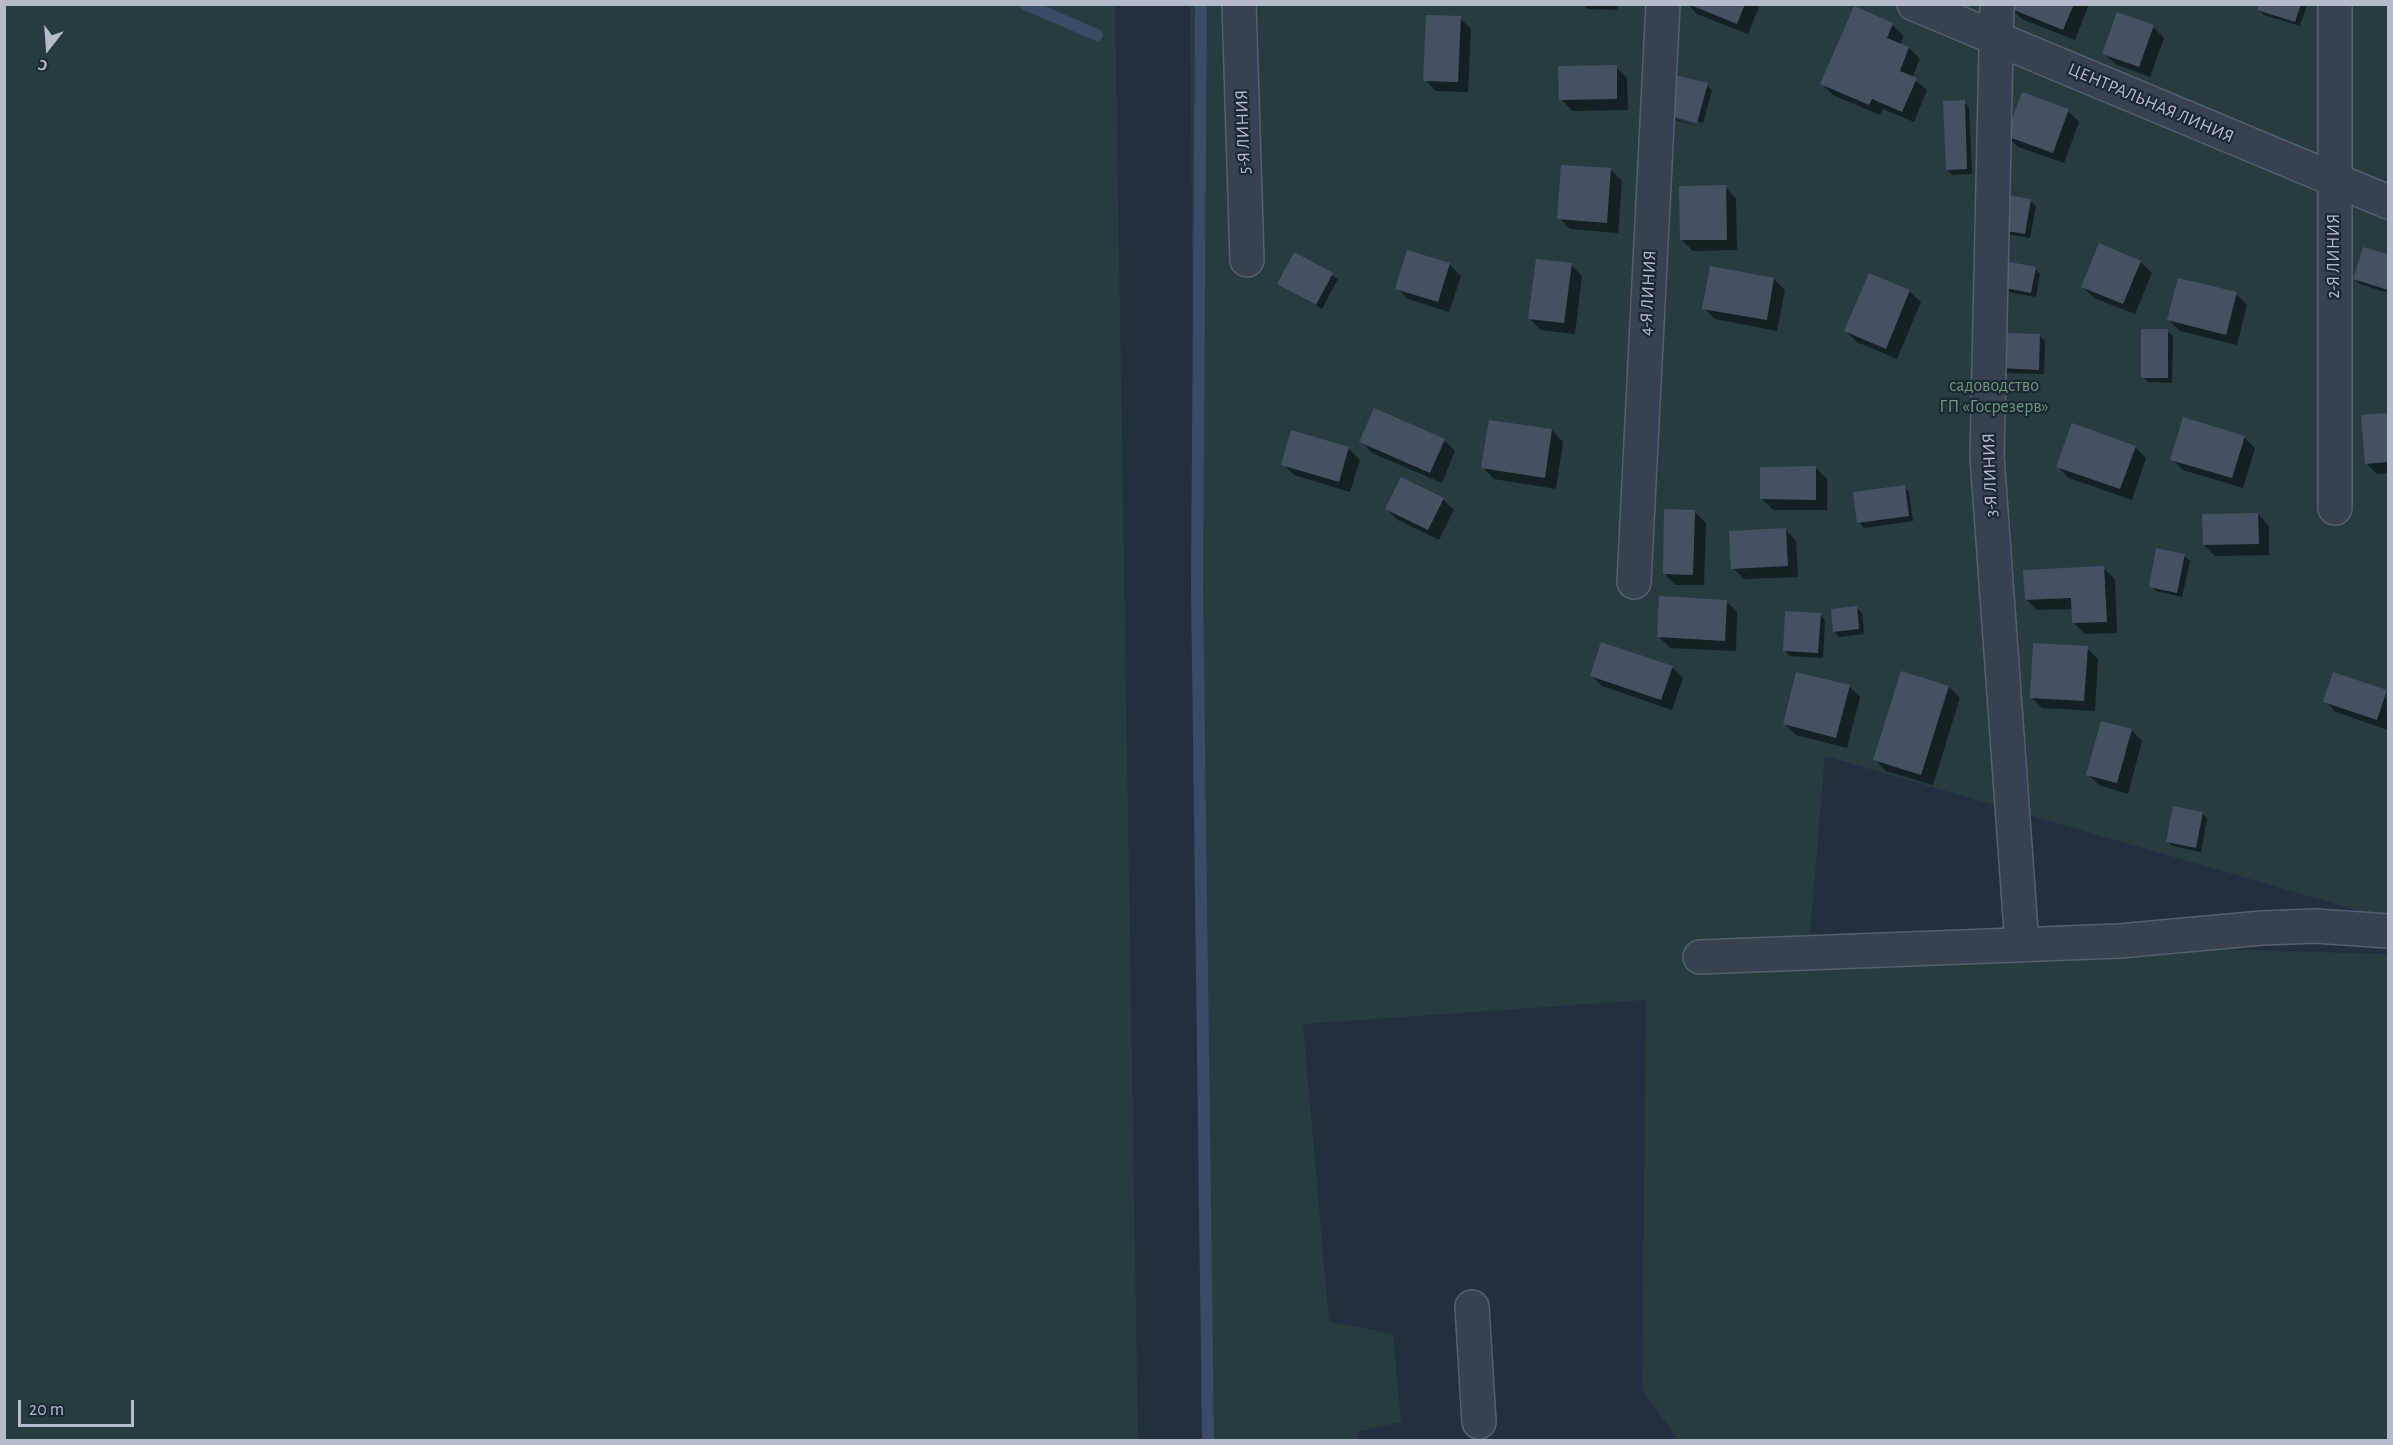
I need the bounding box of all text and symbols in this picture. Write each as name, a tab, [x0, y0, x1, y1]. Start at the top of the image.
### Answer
north arrow	[18, 18, 78, 78]
text: С	[36, 56, 49, 74]
street label: ЦЕНТРАЛЬНАЯ ЛИНИЯ	[2065, 58, 2237, 148]
street label: 5-Я ЛИНИЯ	[1231, 89, 1255, 175]
street label: 2-Я ЛИНИЯ	[2323, 213, 2345, 299]
street label: 4-Я ЛИНИЯ	[1635, 250, 1661, 336]
park label: садоводство ГП «Госрезерв»	[1939, 375, 2049, 418]
street label: 3-Я ЛИНИЯ	[1978, 432, 2002, 518]
scale bar	[21, 1388, 136, 1426]
text: 20 m	[29, 1401, 64, 1419]

